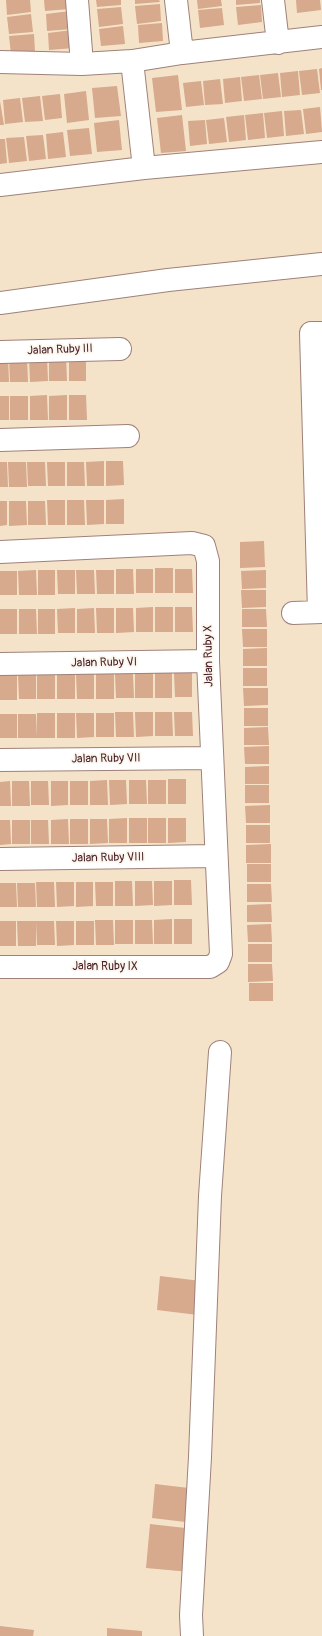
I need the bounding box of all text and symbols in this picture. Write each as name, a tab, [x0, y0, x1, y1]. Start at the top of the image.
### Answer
street label: Jalan Ruby III	[27, 342, 93, 358]
street label: Jalan Ruby X	[201, 625, 217, 687]
street label: Jalan Ruby VI	[71, 655, 137, 671]
street label: Jalan Ruby VII	[71, 751, 141, 767]
street label: Jalan Ruby VIII	[72, 850, 144, 866]
street label: Jalan Ruby IX	[72, 960, 138, 974]

